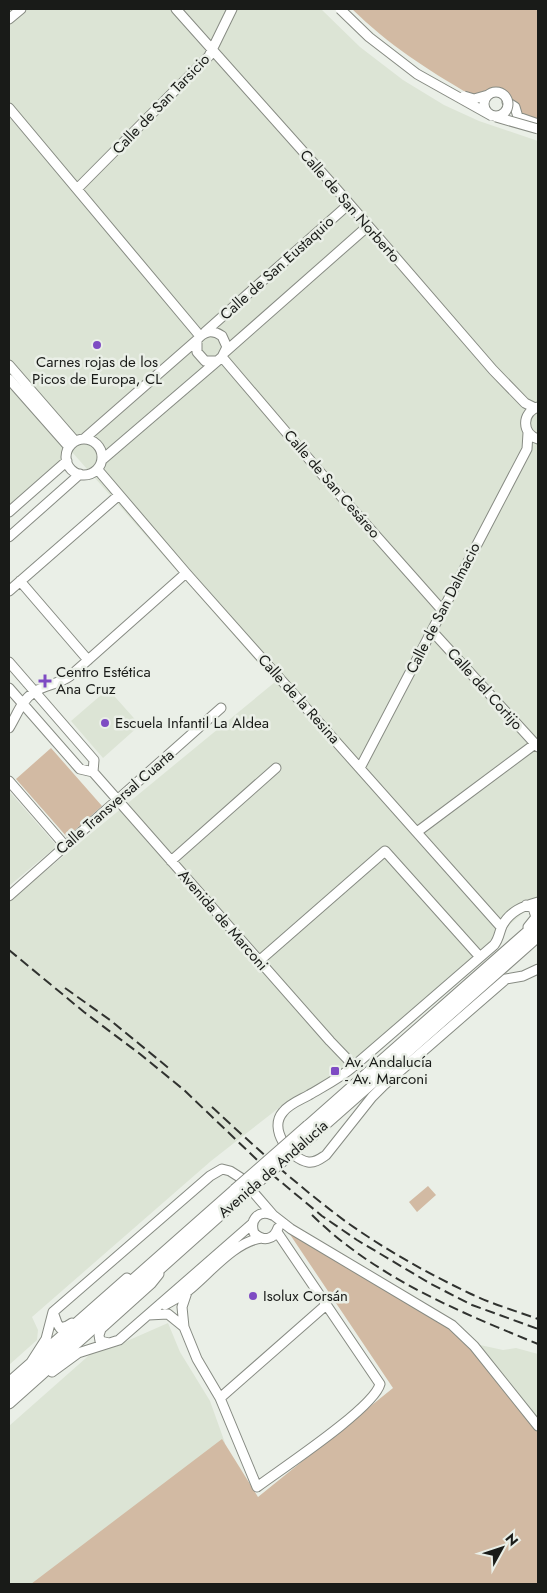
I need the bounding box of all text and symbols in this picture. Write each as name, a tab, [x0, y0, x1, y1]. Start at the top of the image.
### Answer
street label: Calle de San Tarsicio	[107, 49, 215, 159]
street label: Calle de San Norberto	[295, 145, 405, 267]
street label: Calle de San Eustaquio	[215, 211, 339, 325]
marker: Carnes rojas de los Picos de Europa, CL	[91, 339, 103, 351]
place label: Carnes rojas de los Picos de Europa, CL	[32, 351, 162, 390]
street label: Calle de San Cesáreo	[279, 425, 385, 543]
street label: Calle de San Dalmacio	[400, 539, 486, 677]
street label: Calle del Cortijo	[442, 643, 528, 735]
street label: Calle de la Resina	[253, 649, 345, 749]
place label: Centro Estética Ana Cruz	[56, 661, 151, 700]
marker: Centro Estética Ana Cruz	[38, 674, 52, 688]
place label: Escuela Infantil La Aldea	[115, 712, 269, 734]
marker: Escuela Infantil La Aldea	[99, 717, 111, 729]
street label: Calle Transversal Cuarta	[51, 744, 179, 860]
street label: Avenida de Marconi	[173, 865, 273, 975]
place label: Av. Andalucía - Av. Marconi	[345, 1051, 432, 1090]
marker: Av. Andalucía - Av. Marconi	[329, 1065, 341, 1077]
street label: Avenida de Andalucía	[213, 1115, 333, 1223]
place label: Isolux Corsán	[263, 1285, 348, 1307]
marker: Isolux Corsán	[247, 1290, 259, 1302]
north arrow	[477, 1523, 527, 1573]
text: N	[501, 1529, 523, 1550]

